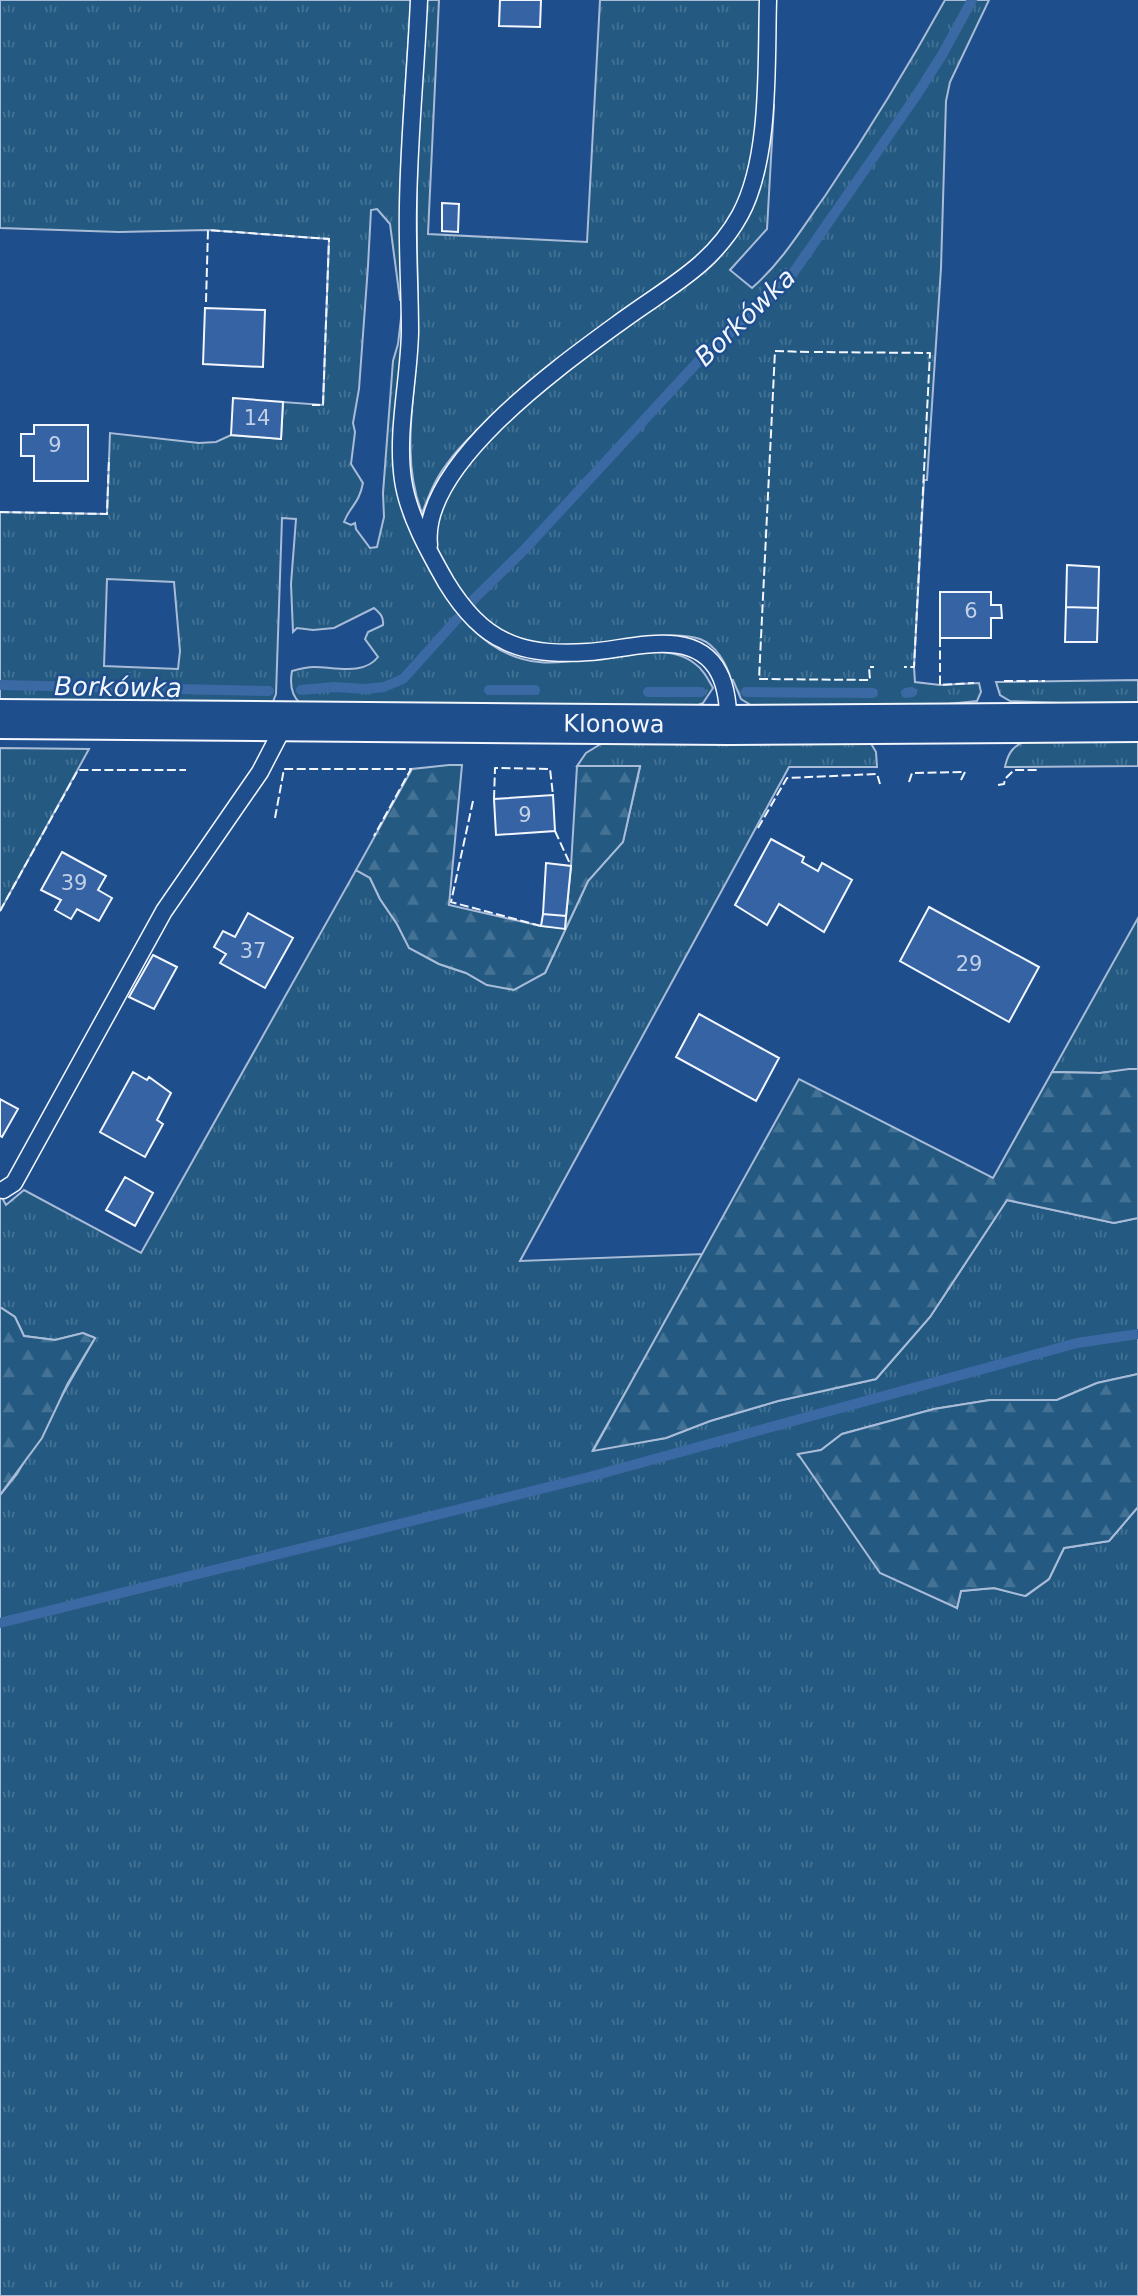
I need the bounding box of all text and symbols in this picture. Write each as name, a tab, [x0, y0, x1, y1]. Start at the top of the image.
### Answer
water label: Borkówka	[689, 262, 801, 372]
house number: 14	[244, 406, 270, 430]
house number: 9	[48, 433, 62, 457]
house number: 6	[964, 599, 978, 623]
water label: Borkówka	[54, 671, 182, 703]
street label: Klonowa	[563, 710, 665, 738]
house number: 9	[518, 803, 532, 827]
house number: 39	[61, 871, 87, 895]
house number: 37	[240, 939, 266, 963]
house number: 29	[956, 952, 982, 976]

